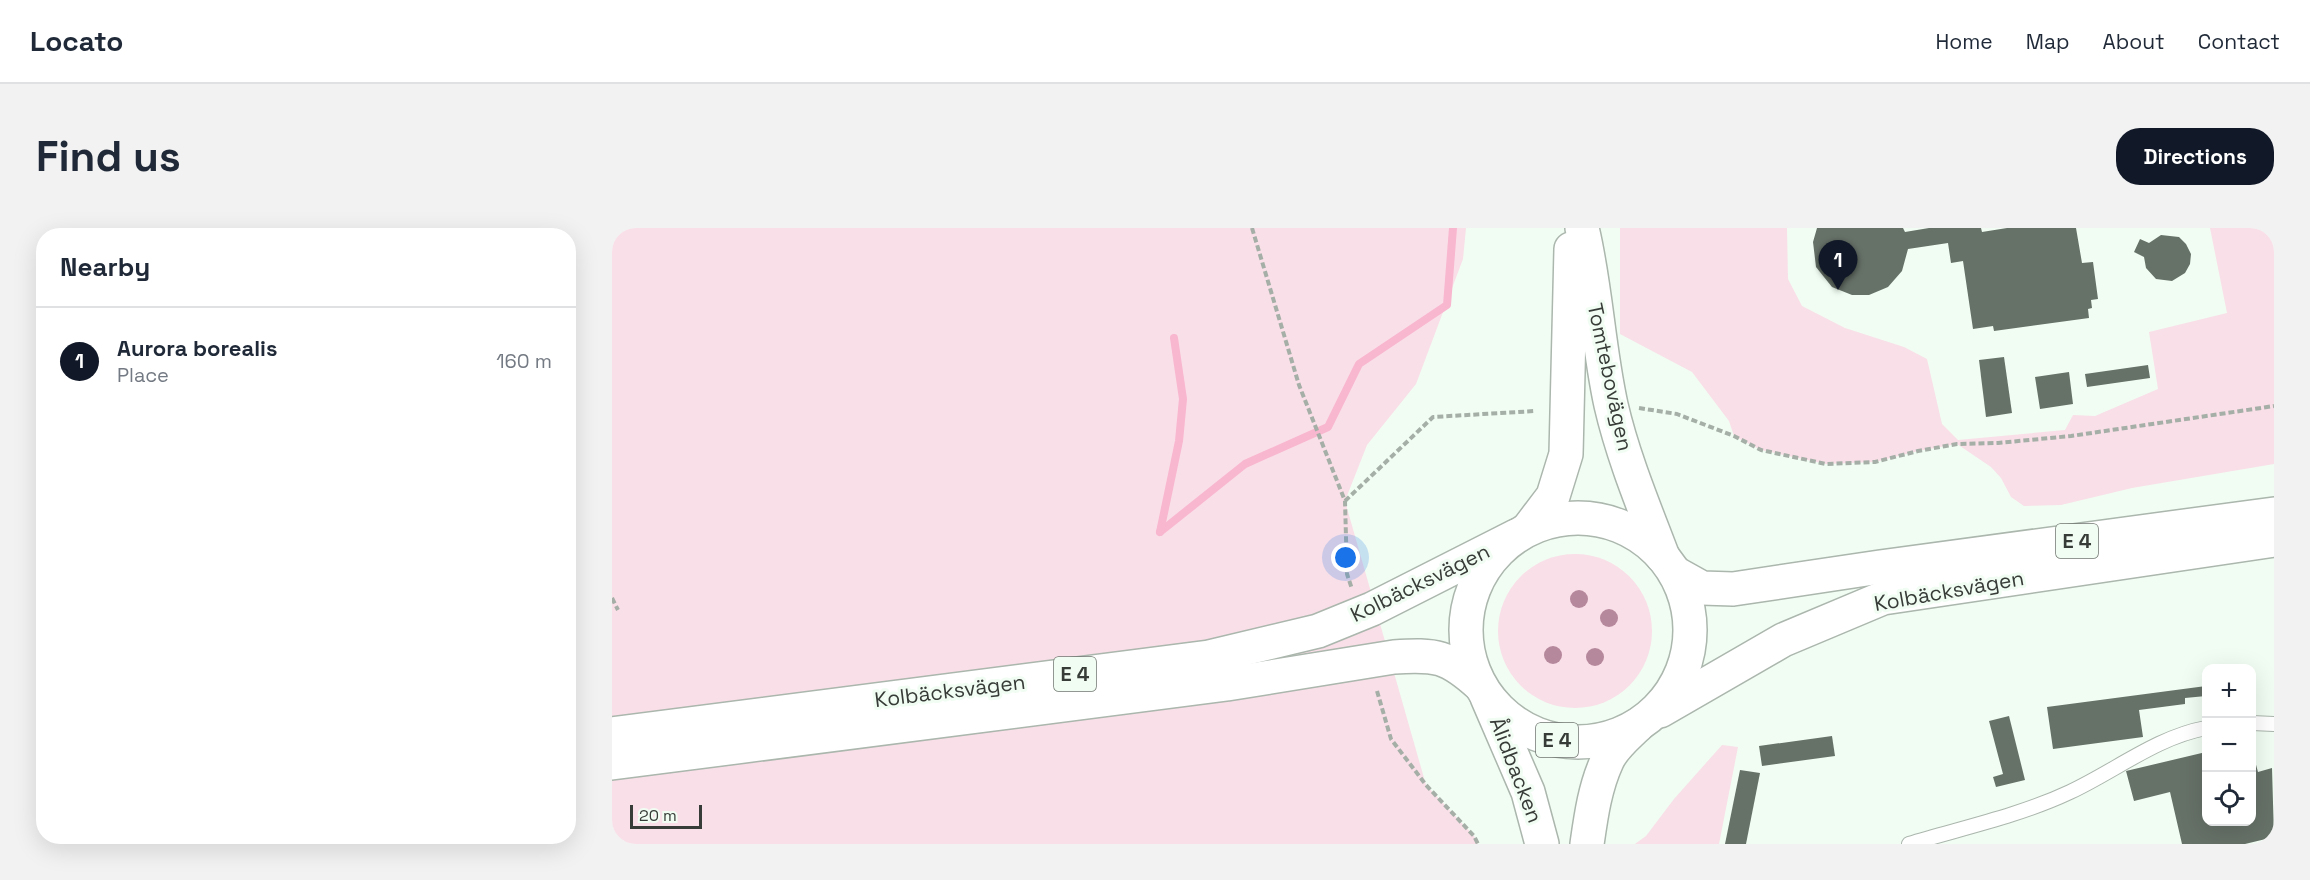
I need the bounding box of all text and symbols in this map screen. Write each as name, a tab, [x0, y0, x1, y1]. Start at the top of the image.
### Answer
text: Locato	[30, 23, 123, 59]
text: Home	[1935, 28, 1993, 55]
text: Map	[2026, 28, 2070, 55]
text: About	[2103, 28, 2165, 55]
text: Contact	[2198, 28, 2280, 55]
button: Directions	[2116, 128, 2274, 185]
text: Find us	[36, 130, 181, 183]
pin: 1	[1818, 241, 1858, 290]
text: Nearby	[60, 250, 150, 284]
street label: Tomtebovägen	[1582, 301, 1639, 453]
text: Aurora borealis	[117, 334, 278, 362]
text: 1	[75, 348, 84, 374]
text: 160 m	[496, 348, 552, 374]
text: Place	[117, 362, 169, 388]
road number: E 4	[2056, 524, 2098, 558]
street label: Kolbäcksvägen	[1346, 537, 1494, 628]
your location	[1331, 543, 1360, 572]
street label: Kolbäcksvägen	[1872, 564, 2026, 617]
road number: E 4	[1054, 657, 1096, 691]
map controls	[2202, 664, 2256, 826]
button: +	[2202, 664, 2256, 718]
street label: Kolbäcksvägen	[873, 668, 1027, 713]
street label: Ålidbacken	[1484, 713, 1549, 826]
button: −	[2202, 718, 2256, 772]
road number: E 4	[1536, 723, 1578, 757]
button: locate	[2202, 772, 2256, 826]
scale bar	[630, 802, 702, 830]
text: 20 m	[639, 805, 677, 826]

